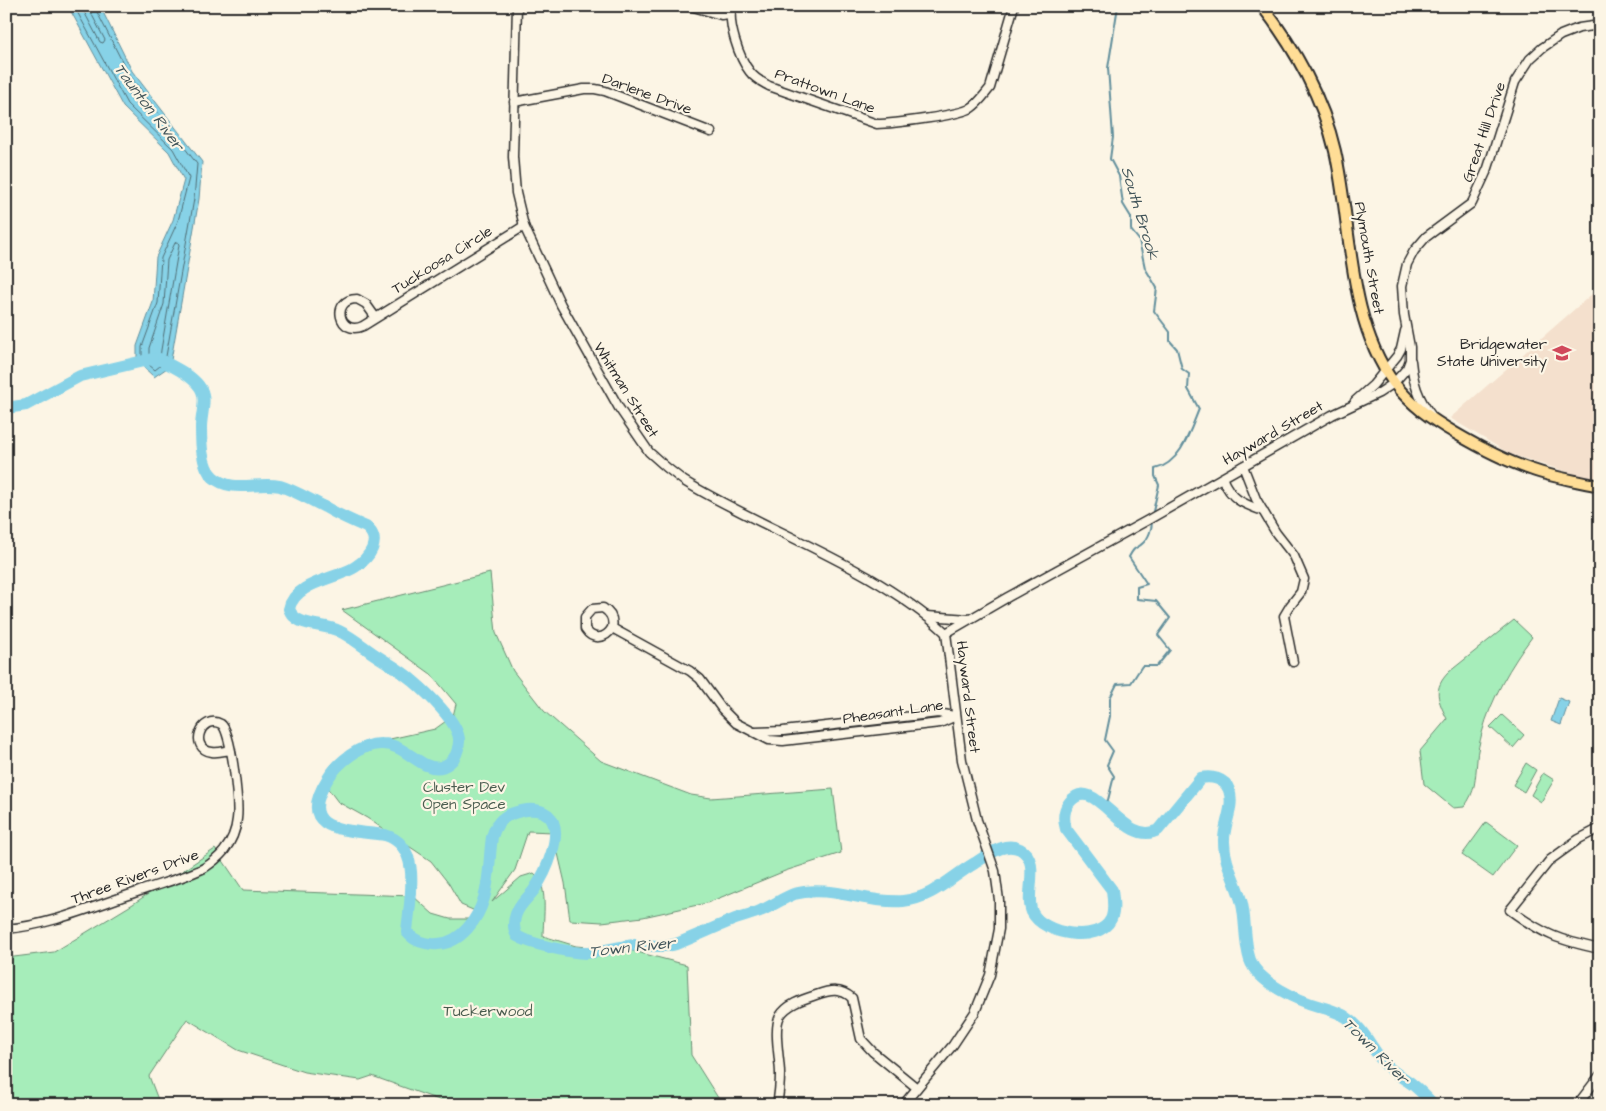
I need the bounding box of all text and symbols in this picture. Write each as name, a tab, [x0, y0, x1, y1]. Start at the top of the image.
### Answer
water label: Taunton River	[109, 59, 190, 157]
street label: Prattown Lane	[772, 63, 878, 119]
street label: Darlene Drive	[599, 68, 695, 120]
street label: Great Hill Drive	[1457, 79, 1511, 185]
water label: South Brook	[1115, 164, 1165, 263]
street label: Plymouth Street	[1348, 200, 1389, 316]
street label: Tuckoosa Circle	[388, 221, 496, 299]
place label: Bridgewater State University	[1437, 334, 1547, 373]
street label: Whitman Street	[588, 338, 664, 442]
school or university icon: Bridgewater State University	[1551, 342, 1573, 364]
street label: Hayward Street	[1219, 396, 1328, 471]
street label: Hayward Street	[950, 640, 985, 754]
street label: Pheasant Lane	[841, 695, 945, 729]
park label: Cluster Dev Open Space	[422, 777, 506, 815]
street label: Three Rivers Drive	[68, 844, 202, 910]
water label: Town River	[588, 931, 678, 962]
park label: Tuckerwood	[444, 1001, 533, 1022]
water label: Town River	[1338, 1013, 1416, 1091]

